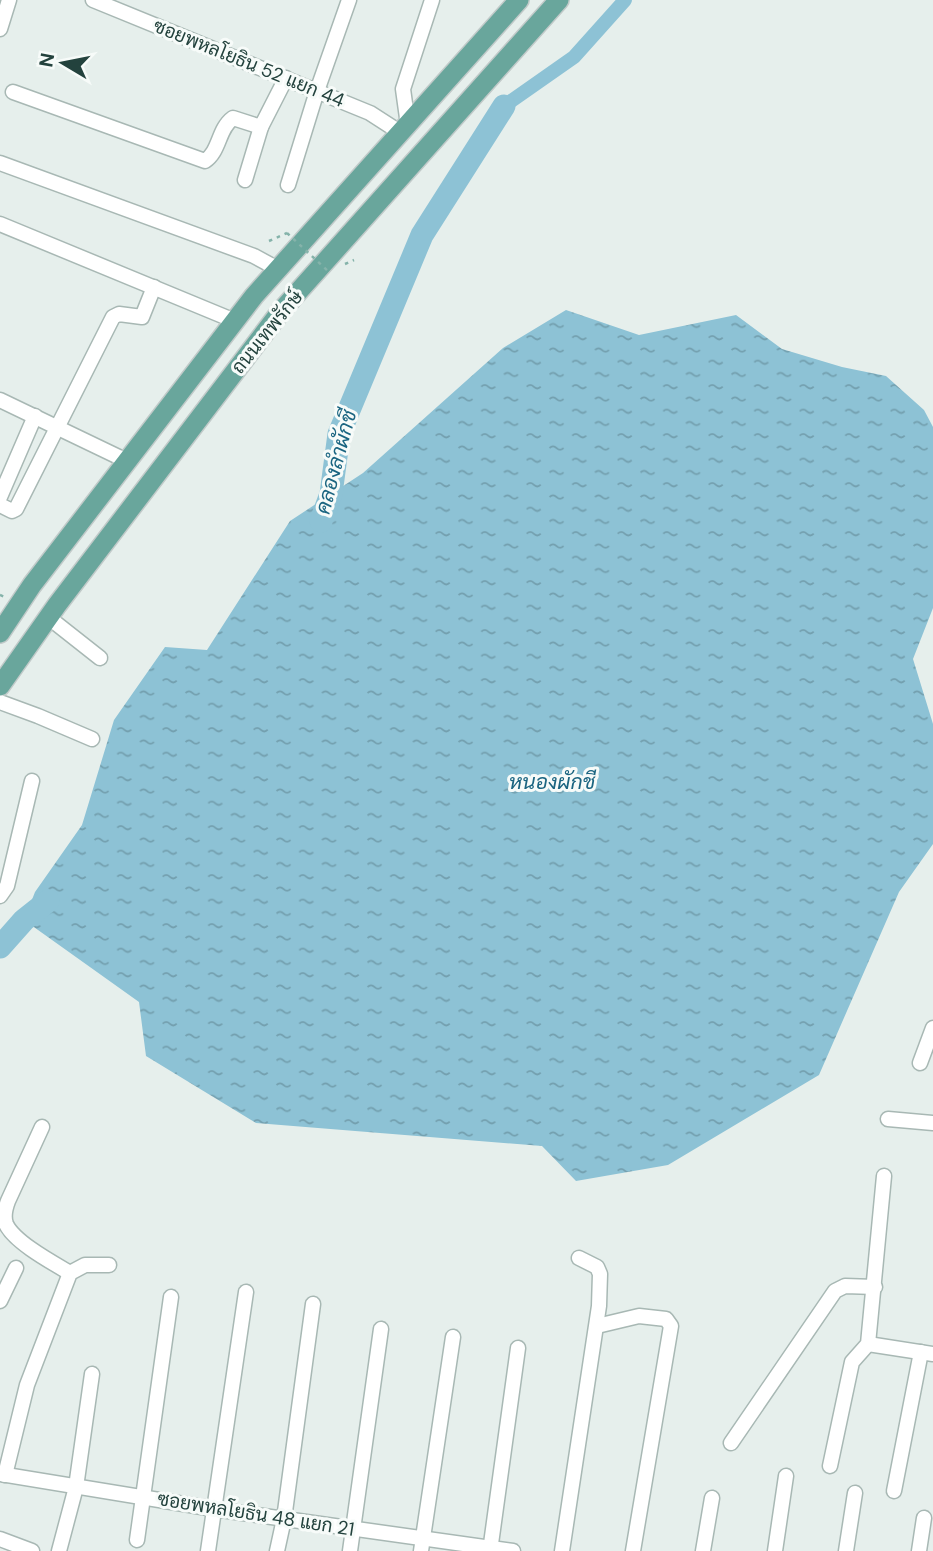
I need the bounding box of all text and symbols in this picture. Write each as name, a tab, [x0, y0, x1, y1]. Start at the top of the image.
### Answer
street label: ซอยพหลโยธิน 52 แยก 44	[150, 13, 348, 113]
north arrow	[28, 28, 98, 98]
text: N	[33, 51, 60, 69]
street label: ถนนเทพรักษ์	[226, 284, 309, 379]
water label: คลองลำผักชี	[309, 405, 364, 517]
water label: หนองผักชี	[509, 768, 597, 796]
street label: ซอยพหลโยธิน 48 แยก 21	[156, 1486, 356, 1542]

